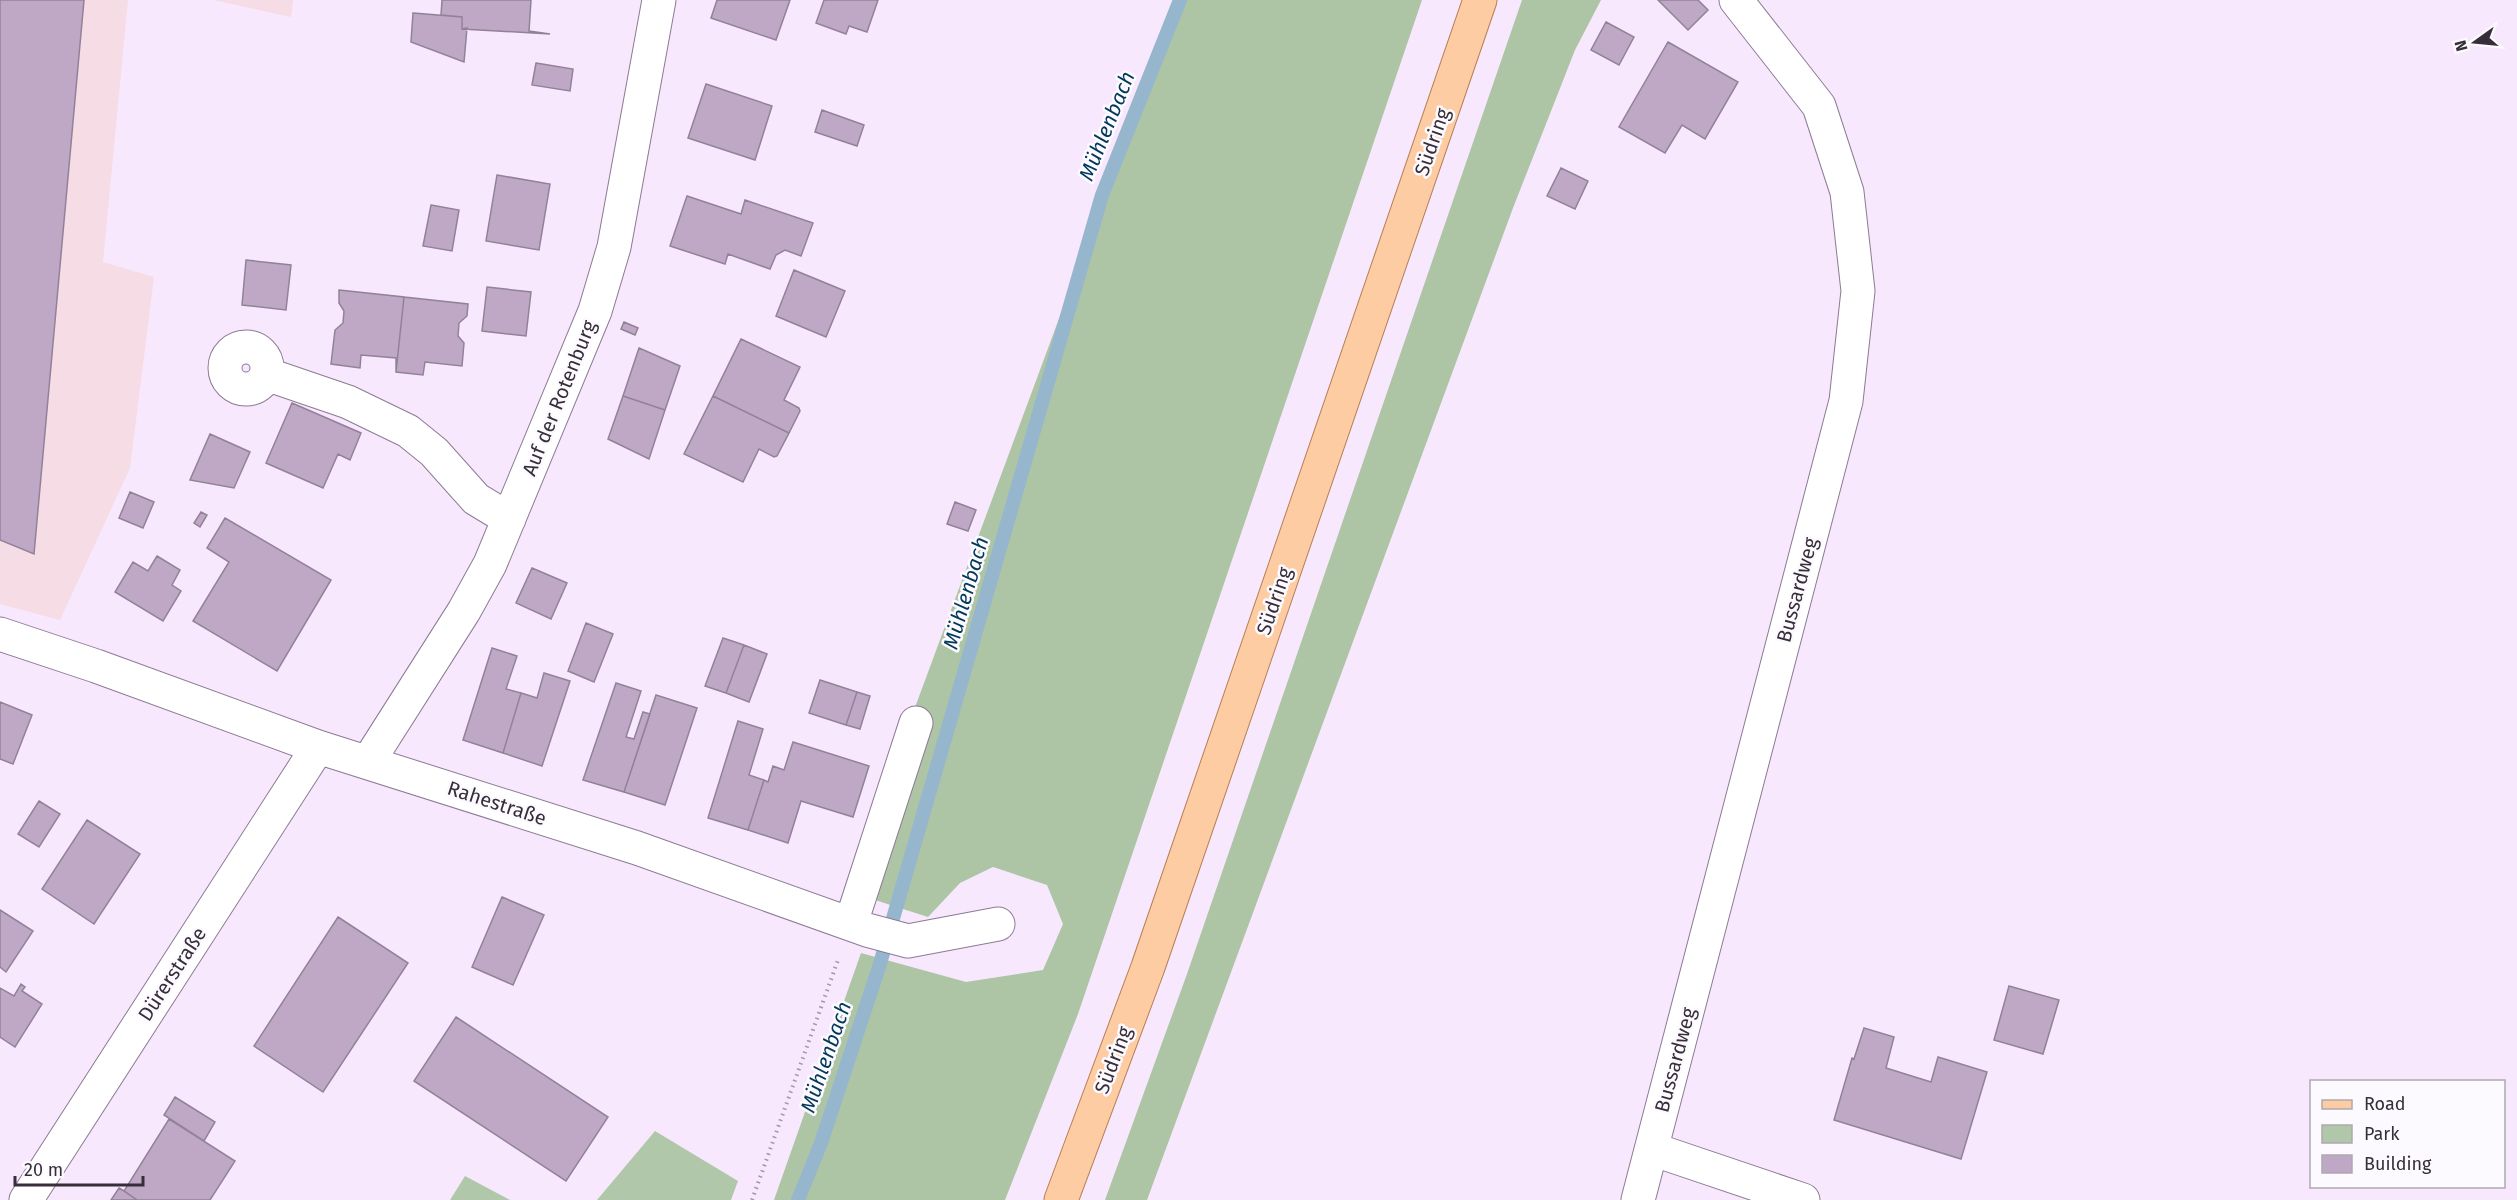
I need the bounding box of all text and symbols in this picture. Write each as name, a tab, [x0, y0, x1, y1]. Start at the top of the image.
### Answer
north arrow	[2445, 12, 2505, 72]
text: N	[2450, 38, 2472, 53]
water label: Mühlenbach	[1073, 67, 1141, 185]
street label: Südring	[1409, 104, 1455, 179]
street label: Auf der Rotenburg	[517, 316, 601, 479]
water label: Mühlenbach	[938, 534, 994, 652]
street label: Bussardweg	[1771, 534, 1823, 645]
street label: Südring	[1251, 563, 1297, 638]
street label: Rahestraße	[444, 776, 550, 830]
street label: Dürerstraße	[133, 923, 211, 1025]
water label: Mühlenbach	[795, 998, 857, 1116]
street label: Bussardweg	[1649, 1004, 1701, 1115]
street label: Südring	[1089, 1022, 1137, 1097]
legend	[2310, 1080, 2505, 1188]
text: Road	[2364, 1093, 2406, 1115]
text: Park	[2364, 1123, 2400, 1145]
scale bar	[15, 1149, 142, 1187]
text: Building	[2364, 1153, 2432, 1175]
text: 20 m	[24, 1159, 63, 1181]

